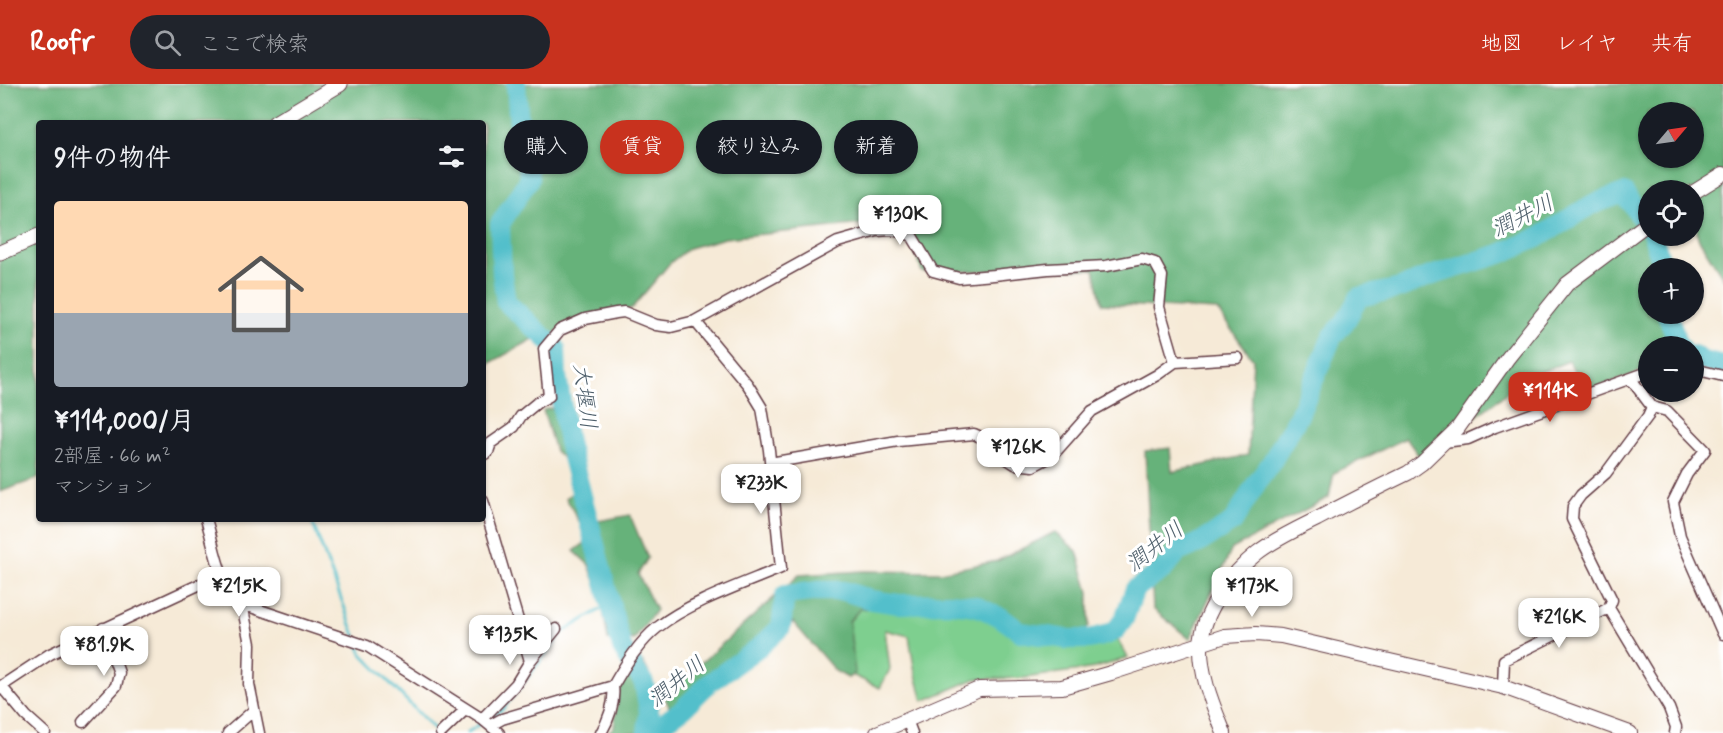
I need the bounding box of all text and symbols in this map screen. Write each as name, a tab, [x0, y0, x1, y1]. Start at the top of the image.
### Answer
search box	[130, 15, 550, 69]
text: Roofr	[30, 24, 94, 61]
icon: search	[151, 26, 184, 59]
text: 地図	[1481, 30, 1523, 58]
text: レイヤ	[1556, 30, 1618, 58]
text: 共有	[1651, 30, 1693, 58]
text: ここで検索	[199, 31, 309, 59]
north arrow	[1638, 102, 1704, 168]
map controls	[1638, 102, 1704, 402]
chip: 購入	[504, 120, 588, 174]
chip: 賃貸	[600, 120, 684, 174]
chip: 絞り込み	[696, 120, 822, 174]
chip: 新着	[834, 120, 918, 174]
icon: filters	[435, 140, 468, 173]
text: 9件の物件	[54, 142, 171, 176]
button: locate	[1638, 180, 1704, 246]
water label: 潤井川	[1487, 189, 1559, 244]
pin: ¥130K	[858, 195, 942, 246]
text: ¥130K	[872, 201, 928, 228]
icon: home	[207, 240, 315, 348]
button: +	[1638, 258, 1704, 324]
button: −	[1638, 336, 1704, 402]
water label: 大堰川	[566, 362, 602, 431]
pin: ¥114K	[1508, 372, 1592, 423]
text: ¥114K	[1523, 378, 1577, 405]
text: ¥114,000/月	[54, 405, 195, 439]
pin: ¥126K	[976, 428, 1060, 479]
text: ¥126K	[991, 434, 1045, 461]
text: 2部屋 · 66 m²	[54, 443, 171, 470]
pin: ¥233K	[719, 464, 803, 515]
text: ¥233K	[735, 470, 787, 497]
text: マンション	[54, 474, 153, 501]
water label: 潤井川	[1121, 516, 1190, 579]
pin: ¥215K	[197, 567, 281, 618]
pin: ¥173K	[1210, 567, 1294, 618]
text: ¥215K	[211, 573, 267, 600]
text: ¥173K	[1226, 573, 1278, 600]
pin: ¥216K	[1517, 598, 1601, 649]
text: ¥216K	[1532, 604, 1586, 631]
pin: ¥135K	[468, 615, 552, 666]
text: ¥135K	[483, 621, 537, 648]
pin: ¥81.9K	[55, 626, 153, 677]
text: ¥81.9K	[74, 632, 134, 659]
water label: 潤井川	[643, 651, 712, 714]

